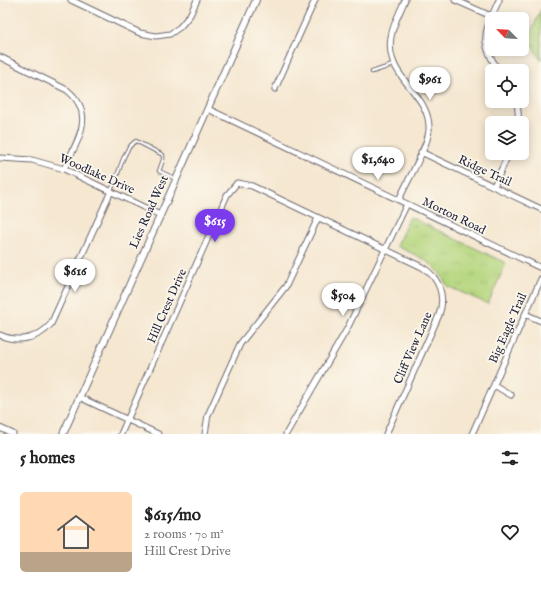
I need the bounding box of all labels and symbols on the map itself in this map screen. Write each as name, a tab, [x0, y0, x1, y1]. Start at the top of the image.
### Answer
north arrow	[485, 12, 529, 56]
pin: $961	[406, 67, 454, 101]
pin: $1,640	[345, 147, 411, 181]
street label: Woodlake Drive	[57, 151, 138, 198]
street label: Ridge Trail	[456, 152, 515, 190]
street label: Lies Road West	[126, 173, 172, 251]
street label: Morton Road	[420, 194, 489, 238]
pin: $615	[191, 209, 239, 243]
pin: $616	[51, 259, 99, 293]
street label: Hill Crest Drive	[144, 266, 190, 346]
pin: $504	[319, 283, 367, 317]
street label: Big Eagle Trail	[486, 290, 531, 366]
street label: Cliff View Lane	[390, 309, 436, 386]

